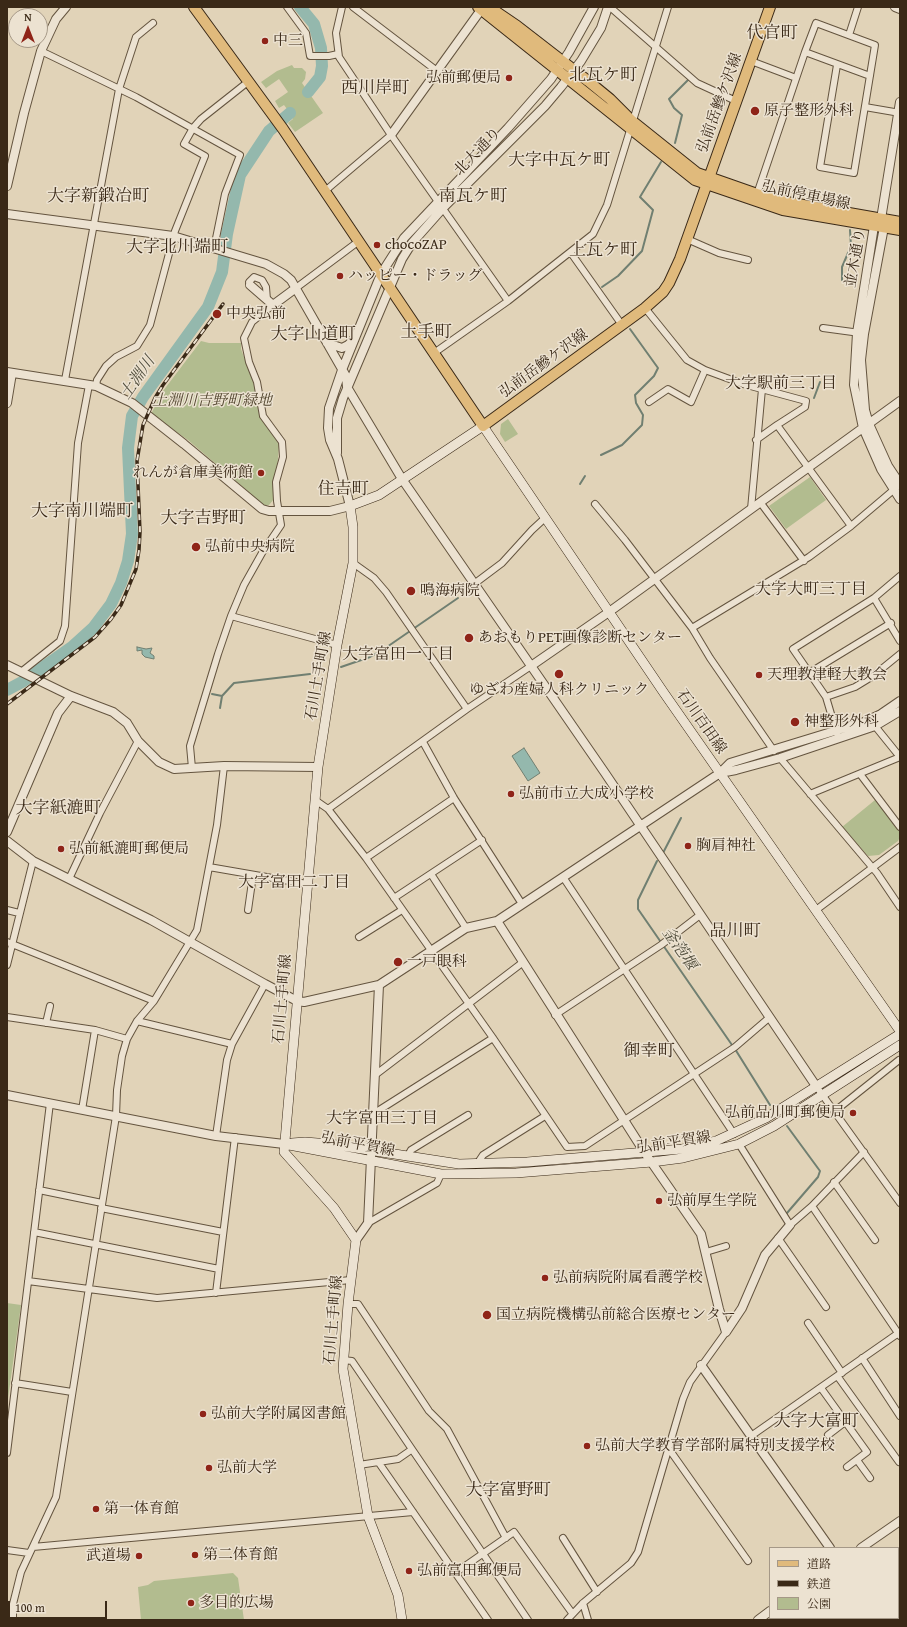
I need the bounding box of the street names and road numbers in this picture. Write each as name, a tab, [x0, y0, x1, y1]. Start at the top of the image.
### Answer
street label: 弘前岳鰺ケ沢線	[694, 51, 746, 155]
street label: 北大通り	[451, 124, 505, 180]
street label: 弘前停車場線	[760, 178, 852, 214]
street label: 並木通り	[842, 227, 870, 289]
street label: 弘前岳鰺ケ沢線	[496, 326, 592, 402]
street label: 石川土手町線	[302, 630, 336, 722]
street label: 石川百田線	[672, 686, 730, 758]
street label: 石川土手町線	[270, 953, 296, 1045]
street label: 弘前平賀線	[636, 1128, 712, 1158]
street label: 弘前平賀線	[319, 1129, 397, 1161]
street label: 石川土手町線	[321, 1274, 347, 1366]

